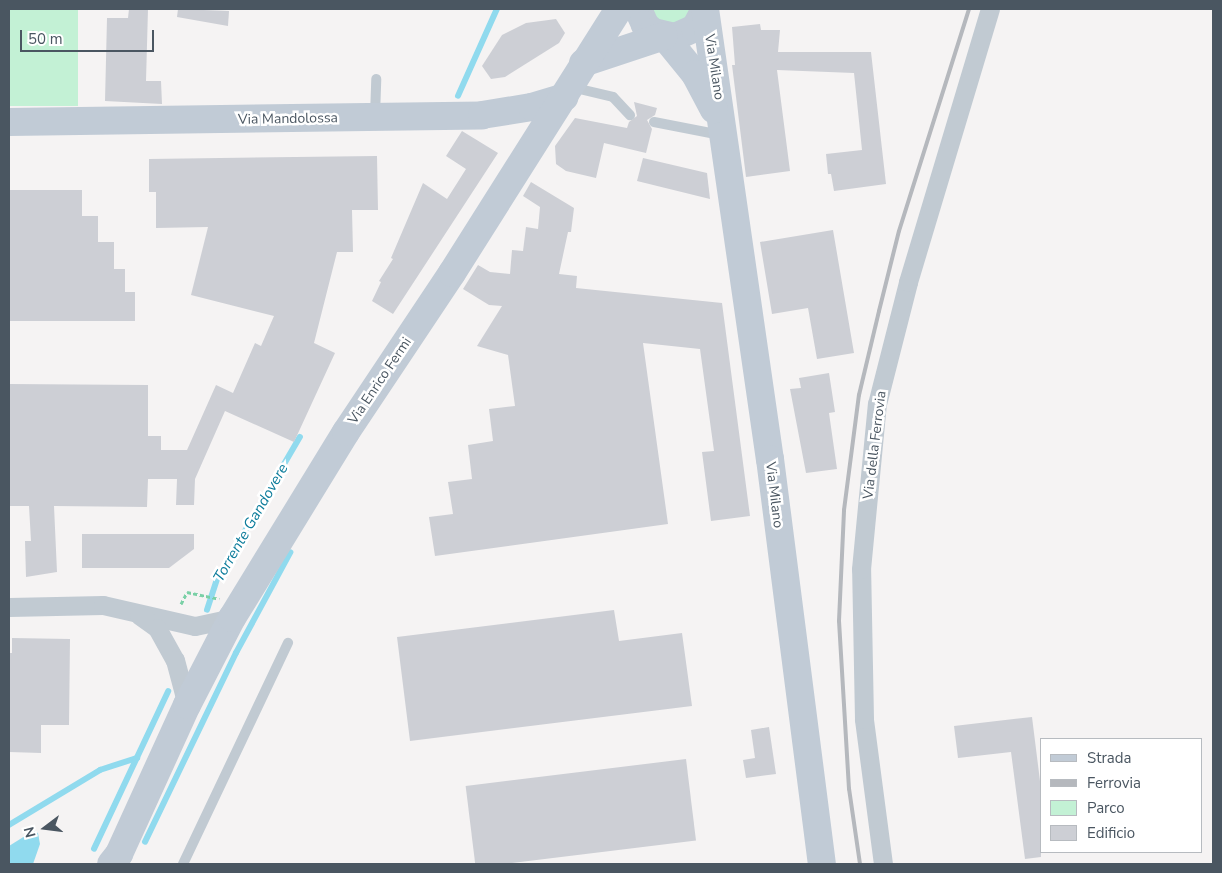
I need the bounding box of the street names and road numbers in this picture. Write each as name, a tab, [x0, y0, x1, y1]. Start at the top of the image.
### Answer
street label: Via Milano	[701, 33, 727, 101]
street label: Via Mandolossa	[238, 110, 338, 128]
street label: Via Enrico Fermi	[345, 334, 415, 428]
street label: Via della Ferrovia	[860, 390, 890, 500]
street label: Via Milano	[762, 461, 786, 529]

